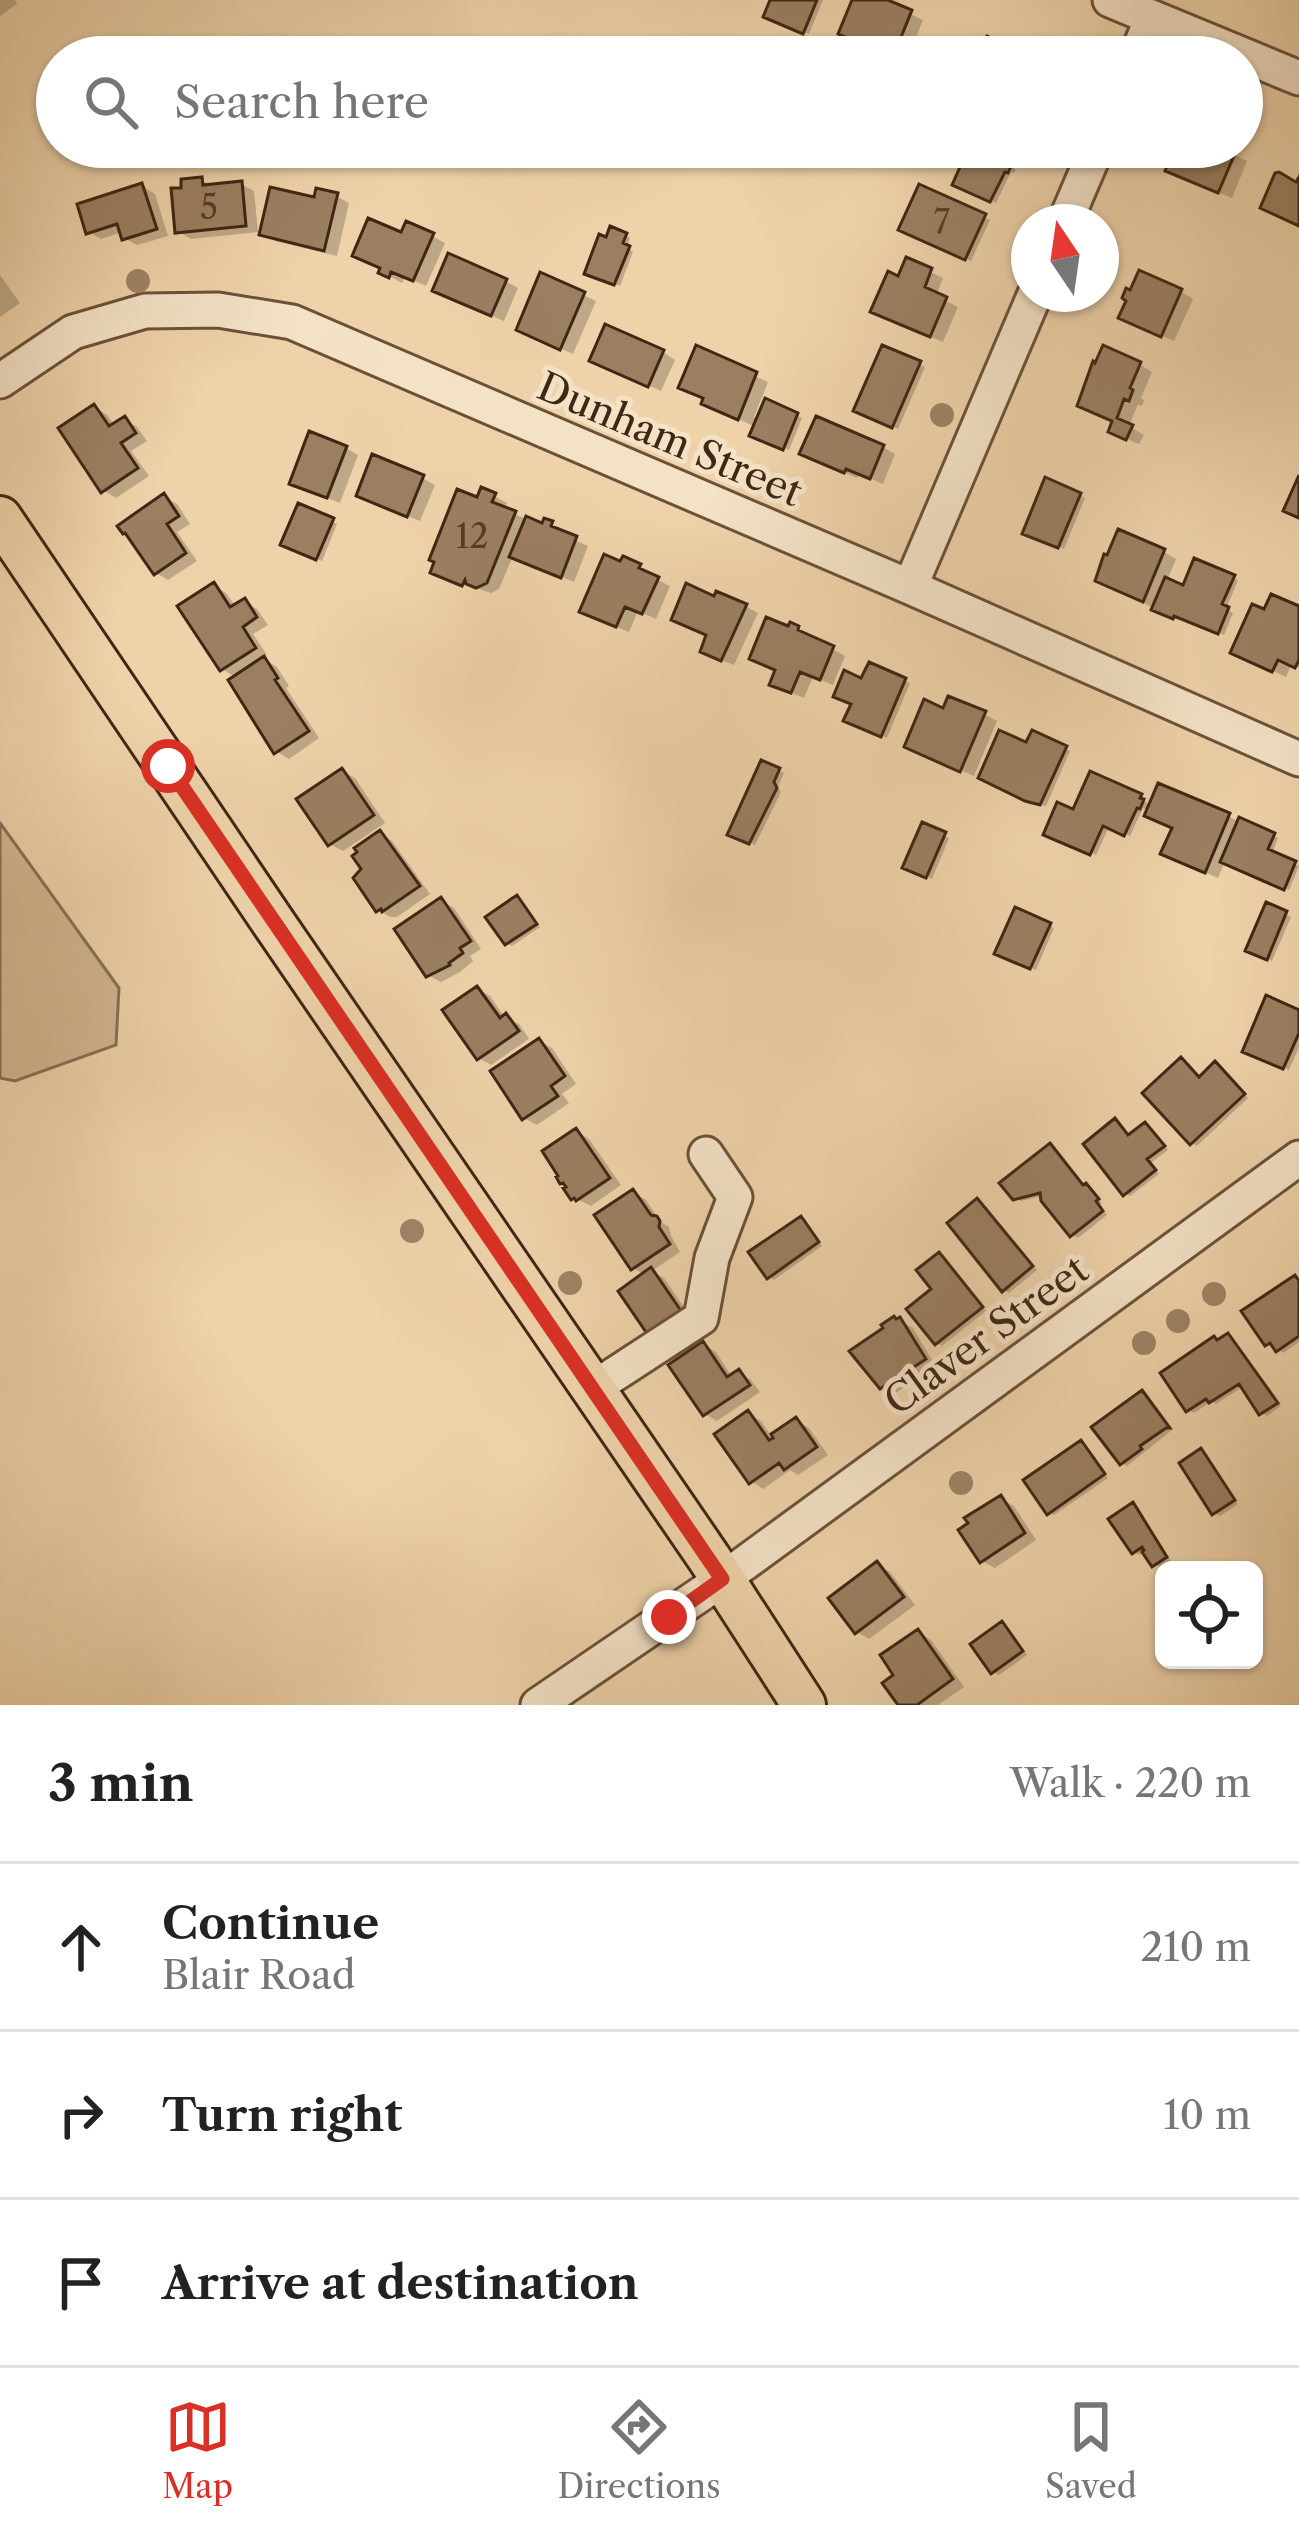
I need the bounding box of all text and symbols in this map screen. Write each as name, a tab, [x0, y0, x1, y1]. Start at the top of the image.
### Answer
search box	[36, 36, 1263, 168]
icon: search	[78, 69, 144, 135]
text: Search here	[174, 74, 429, 130]
house number: 5	[200, 187, 218, 228]
house number: 7	[934, 202, 950, 243]
north arrow	[1011, 204, 1119, 312]
street label: Dunham Street	[531, 362, 809, 516]
house number: 12	[456, 516, 488, 557]
route start	[141, 739, 195, 793]
street label: Claver Street	[875, 1245, 1097, 1425]
map controls	[1155, 1561, 1263, 1669]
button: locate	[1155, 1561, 1263, 1669]
route end	[642, 1590, 696, 1644]
text: 3 min	[48, 1752, 194, 1814]
text: Walk · 220 m	[1010, 1759, 1251, 1807]
text: Continue	[162, 1895, 379, 1951]
icon: ahead	[48, 1914, 114, 1980]
text: 210 m	[1141, 1923, 1251, 1971]
text: Blair Road	[162, 1951, 356, 1999]
icon: right	[48, 2082, 114, 2148]
text: Turn right	[162, 2087, 402, 2143]
text: 10 m	[1163, 2091, 1251, 2139]
icon: arrive	[48, 2250, 114, 2316]
text: Arrive at destination	[162, 2255, 639, 2311]
tab: Map	[162, 2394, 233, 2507]
tab: Directions	[558, 2394, 721, 2507]
tab: Saved	[1045, 2394, 1137, 2507]

